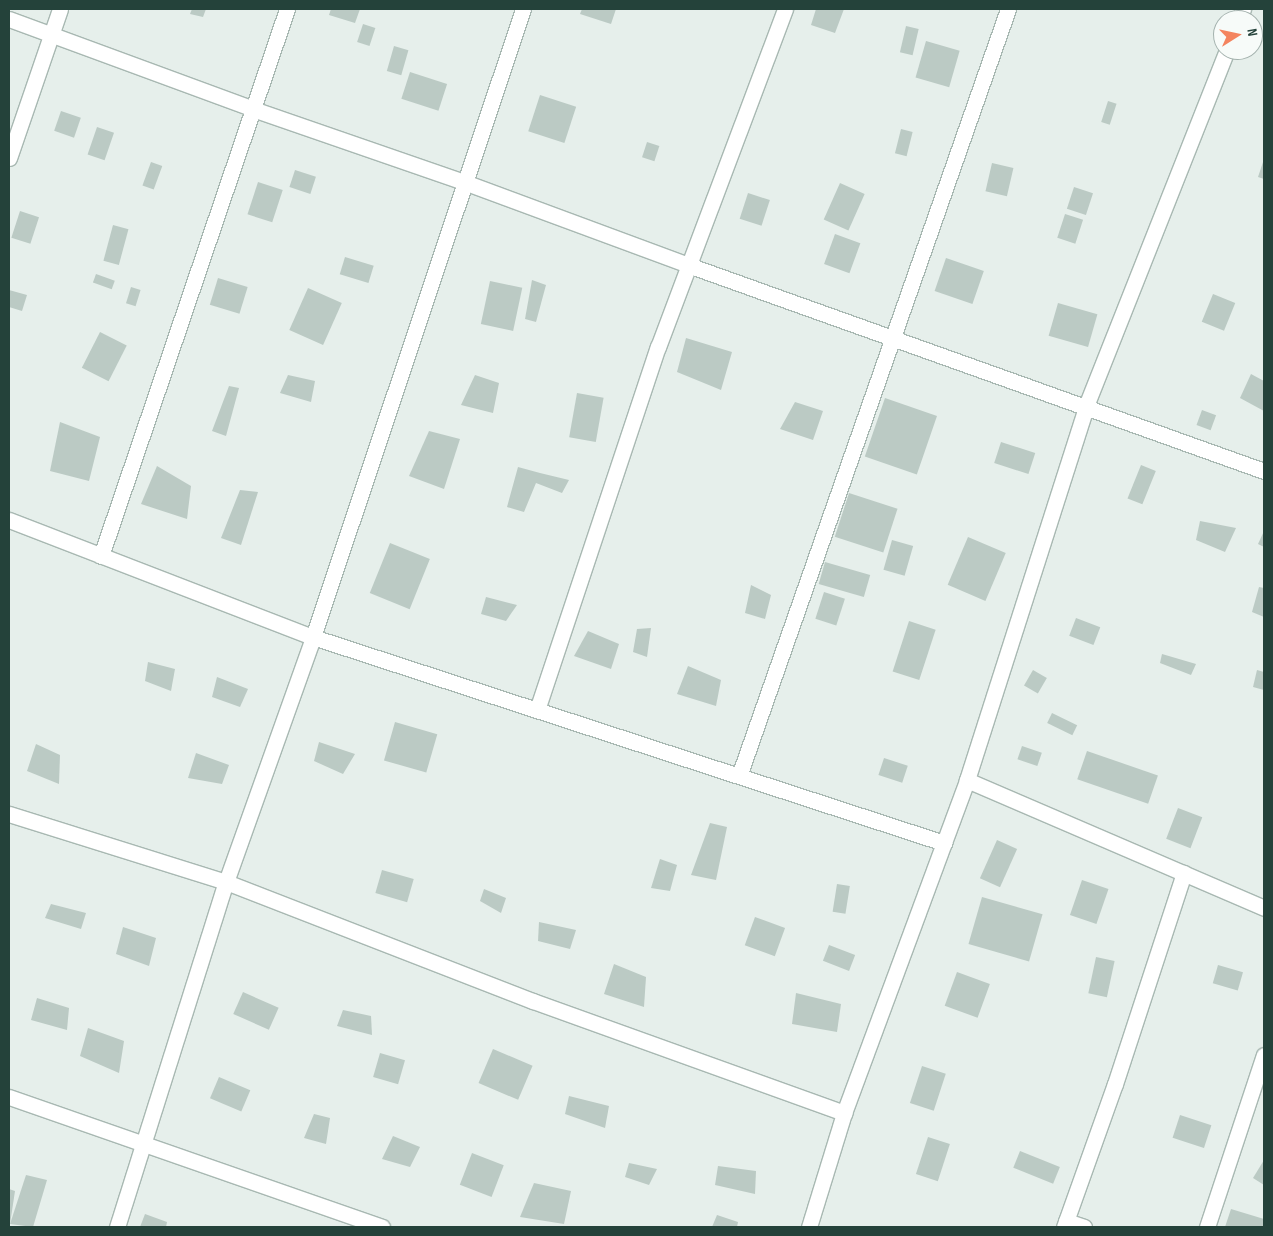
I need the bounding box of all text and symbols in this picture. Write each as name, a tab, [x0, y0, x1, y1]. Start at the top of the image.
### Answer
north arrow	[1213, 10, 1263, 60]
text: N	[1243, 27, 1261, 38]

